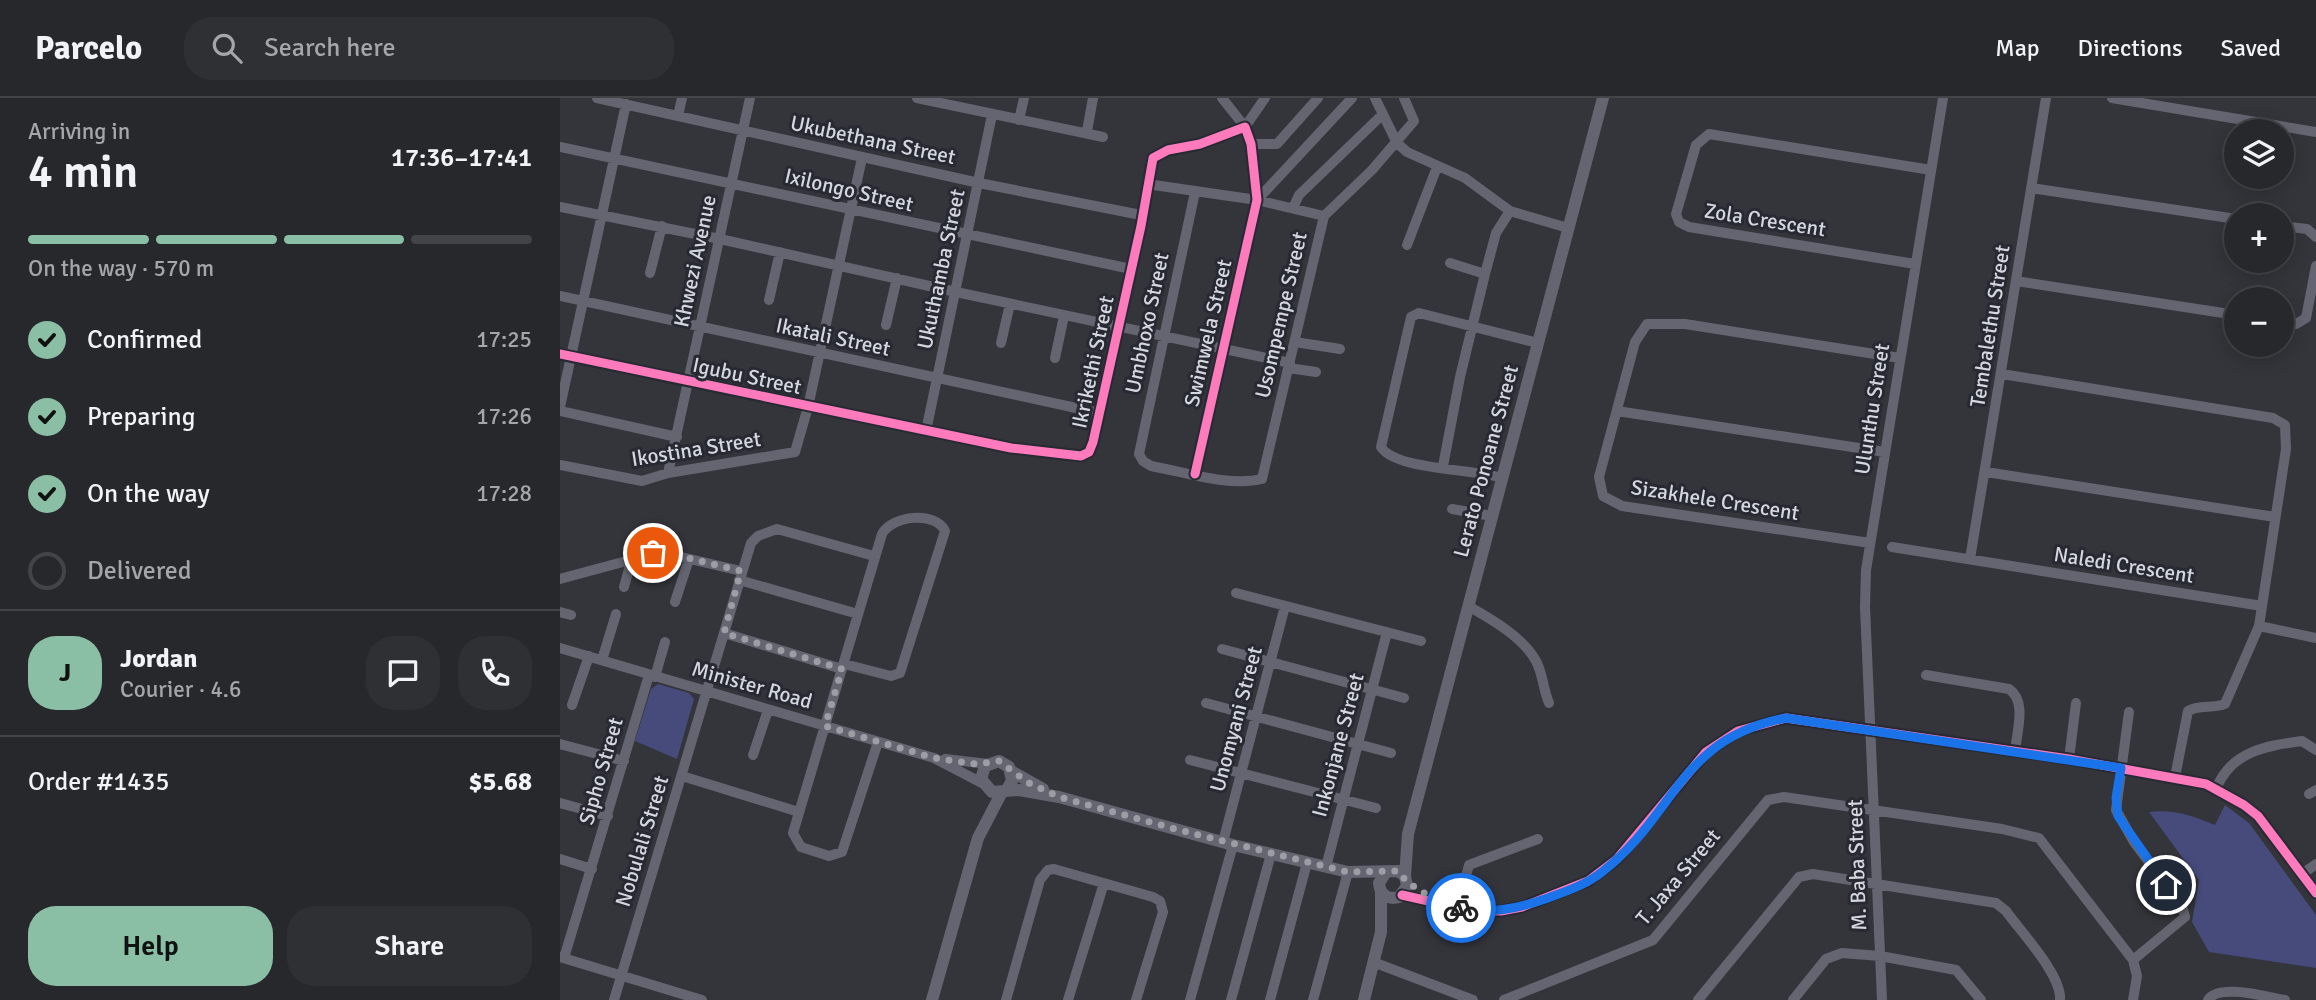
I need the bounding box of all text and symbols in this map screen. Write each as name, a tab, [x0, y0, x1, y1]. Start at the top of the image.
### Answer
search box	[184, 17, 674, 80]
text: Parcelo	[35, 28, 142, 69]
icon: search	[208, 29, 246, 67]
text: Search here	[264, 32, 395, 64]
text: Map	[1995, 33, 2040, 63]
text: Directions	[2078, 33, 2183, 63]
text: Saved	[2221, 33, 2281, 63]
street label: Ukubethana Street	[788, 110, 958, 170]
text: Arriving in	[28, 117, 130, 146]
map controls	[2224, 119, 2294, 357]
button: layers	[2224, 119, 2294, 189]
text: 17:36–17:41	[391, 142, 532, 174]
text: 4 min	[28, 144, 138, 200]
street label: Ixilongo Street	[782, 163, 916, 217]
street label: Ukuthamba Street	[911, 187, 971, 351]
street label: Khwezi Avenue	[668, 193, 722, 329]
street label: Zola Crescent	[1702, 198, 1828, 242]
button: +	[2224, 203, 2294, 273]
street label: Usompempe Street	[1249, 229, 1313, 401]
street label: Tembalethu Street	[1964, 243, 2016, 409]
street label: Umbhoxo Street	[1119, 250, 1175, 396]
text: On the way · 570 m	[28, 254, 214, 283]
street label: Swimwela Street	[1178, 257, 1238, 409]
button: −	[2224, 287, 2294, 357]
street label: Ikrikethi Street	[1066, 293, 1120, 431]
street label: Ikatali Street	[773, 312, 893, 362]
icon: check	[28, 321, 66, 359]
text: Confirmed	[87, 324, 202, 356]
text: 17:25	[476, 325, 532, 354]
street label: Ulunthu Street	[1849, 342, 1895, 476]
street label: Igubu Street	[690, 352, 804, 400]
street label: Lerato Ponoane Street	[1448, 362, 1524, 560]
icon: check	[28, 398, 66, 436]
text: Preparing	[87, 401, 195, 433]
text: 17:26	[476, 402, 532, 431]
street label: Ikostina Street	[629, 426, 763, 472]
street label: Sizakhele Crescent	[1629, 474, 1801, 526]
icon: check	[28, 475, 66, 513]
text: On the way	[87, 478, 210, 510]
text: 17:28	[476, 479, 532, 508]
pin	[623, 523, 683, 583]
icon: bag	[634, 534, 672, 572]
street label: Naledi Crescent	[2052, 541, 2196, 589]
text: Delivered	[87, 555, 192, 587]
button: chat	[366, 636, 440, 710]
button: phone	[458, 636, 532, 710]
text: Jordan	[120, 643, 197, 675]
street label: Unomyani Street	[1204, 643, 1268, 795]
street label: Minister Road	[689, 655, 815, 715]
text: J	[59, 657, 71, 689]
street label: Inkonjane Street	[1306, 670, 1370, 820]
text: Courier · 4.6	[120, 675, 241, 704]
street label: Sipho Street	[573, 714, 629, 828]
text: Order #1435	[28, 766, 169, 798]
text: $5.68	[468, 766, 532, 798]
street label: Nobulali Street	[610, 772, 674, 910]
street label: M. Baba Street	[1842, 799, 1872, 931]
street label: T. Jaxa Street	[1630, 824, 1726, 930]
pin	[2136, 855, 2196, 915]
icon: home	[2147, 866, 2185, 904]
courier	[1426, 873, 1496, 943]
icon: bike	[1442, 889, 1480, 927]
button: Help	[28, 906, 273, 986]
button: Share	[287, 906, 532, 986]

